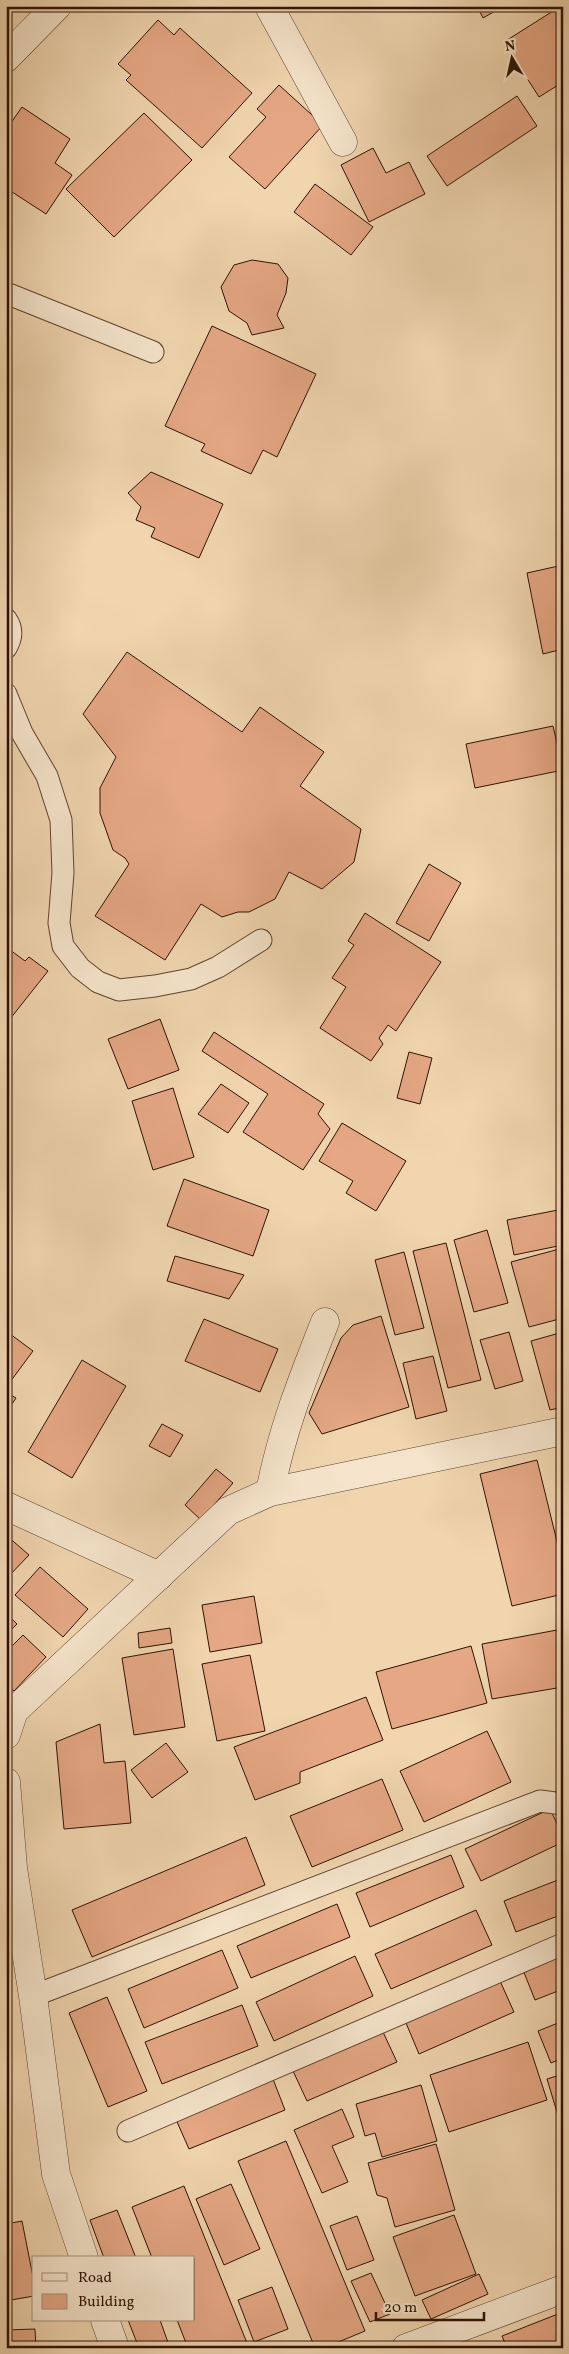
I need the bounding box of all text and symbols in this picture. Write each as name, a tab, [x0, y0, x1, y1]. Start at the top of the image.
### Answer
north arrow	[486, 32, 536, 82]
text: N	[504, 36, 517, 57]
legend	[32, 2256, 195, 2322]
text: Road	[78, 2268, 112, 2289]
scale bar	[376, 2289, 484, 2321]
text: Building	[78, 2292, 135, 2313]
text: 20 m	[384, 2298, 417, 2319]

